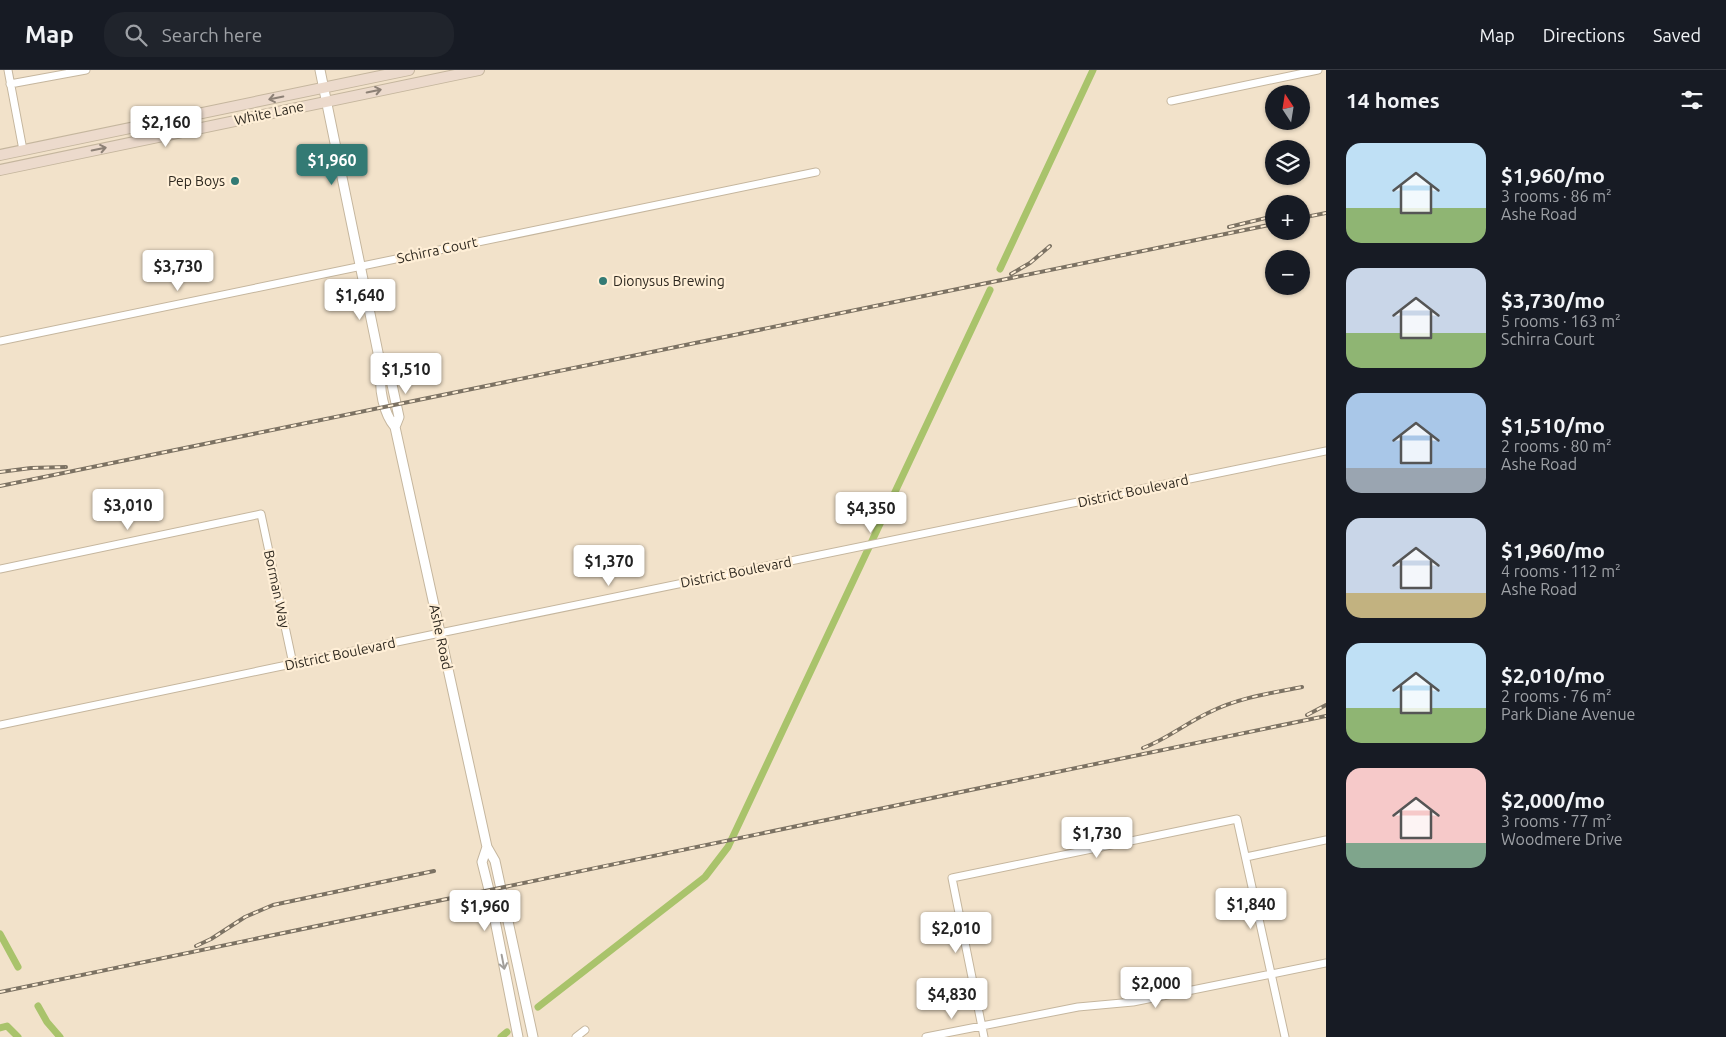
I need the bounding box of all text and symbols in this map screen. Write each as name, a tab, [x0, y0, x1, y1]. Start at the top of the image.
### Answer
search box	[104, 12, 454, 57]
text: Map	[25, 21, 74, 48]
icon: search	[122, 21, 150, 49]
text: Search here	[162, 24, 262, 46]
text: Map	[1479, 25, 1515, 45]
text: Directions	[1543, 25, 1625, 45]
text: Saved	[1653, 25, 1701, 45]
north arrow	[1265, 85, 1310, 130]
map controls	[1265, 85, 1310, 295]
one-way arrow	[366, 86, 382, 96]
icon: filters	[1678, 86, 1706, 114]
text: 14 homes	[1346, 88, 1440, 112]
one-way arrow	[269, 93, 285, 103]
street label: White Lane	[233, 98, 305, 128]
pin: $2,160	[125, 106, 207, 148]
text: $2,160	[141, 113, 191, 131]
button: layers	[1265, 140, 1310, 185]
one-way arrow	[91, 144, 107, 153]
pin: $1,960	[291, 144, 373, 186]
text: $1,960	[307, 151, 357, 169]
icon: home	[1386, 163, 1446, 223]
text: $1,960/mo	[1501, 163, 1605, 187]
place label: Pep Boys	[168, 173, 225, 189]
marker: Pep Boys	[229, 175, 241, 187]
text: 3 rooms · 86 m²	[1501, 187, 1612, 205]
button: +	[1265, 195, 1310, 240]
text: Ashe Road	[1501, 205, 1577, 223]
street label: Schirra Court	[395, 234, 479, 266]
pin: $3,730	[137, 250, 219, 292]
button: −	[1265, 250, 1310, 295]
text: $3,730	[153, 257, 203, 275]
place label: Dionysus Brewing	[613, 273, 725, 289]
marker: Dionysus Brewing	[597, 275, 609, 287]
pin: $1,640	[319, 278, 401, 321]
text: $1,640	[335, 286, 385, 304]
icon: home	[1386, 288, 1446, 348]
text: $3,730/mo	[1501, 288, 1605, 312]
text: 5 rooms · 163 m²	[1501, 312, 1621, 330]
text: Schirra Court	[1501, 330, 1595, 348]
pin: $1,510	[365, 352, 447, 395]
text: $1,510	[381, 360, 431, 378]
icon: home	[1386, 413, 1446, 473]
text: $1,510/mo	[1501, 413, 1605, 437]
text: 2 rooms · 80 m²	[1501, 437, 1612, 455]
text: Ashe Road	[1501, 455, 1577, 473]
street label: District Boulevard	[1076, 471, 1190, 511]
pin: $3,010	[87, 488, 169, 531]
pin: $4,350	[830, 492, 912, 534]
text: $3,010	[103, 496, 153, 514]
text: $4,350	[846, 499, 896, 517]
icon: home	[1386, 538, 1446, 598]
text: $1,960/mo	[1501, 538, 1605, 562]
pin: $1,370	[568, 544, 650, 587]
street label: Borman Way	[261, 548, 293, 630]
text: $1,370	[584, 552, 634, 570]
street label: District Boulevard	[679, 553, 793, 591]
text: 4 rooms · 112 m²	[1501, 562, 1621, 580]
text: Ashe Road	[1501, 580, 1577, 598]
street label: Ashe Road	[426, 603, 456, 671]
street label: District Boulevard	[283, 634, 397, 674]
icon: home	[1386, 663, 1446, 723]
text: $2,010/mo	[1501, 663, 1605, 687]
text: 2 rooms · 76 m²	[1501, 687, 1612, 705]
text: Park Diane Avenue	[1501, 705, 1635, 723]
icon: home	[1386, 788, 1446, 848]
text: $2,000/mo	[1501, 788, 1605, 812]
text: 3 rooms · 77 m²	[1501, 812, 1612, 830]
pin: $1,730	[1056, 816, 1138, 859]
text: $1,730	[1072, 824, 1122, 842]
text: Woodmere Drive	[1501, 830, 1623, 848]
pin: $1,840	[1210, 888, 1292, 930]
pin: $1,960	[444, 890, 526, 932]
text: $1,840	[1226, 895, 1276, 913]
text: $1,960	[460, 897, 510, 915]
pin: $2,010	[915, 912, 997, 954]
text: $2,010	[931, 919, 981, 937]
one-way arrow	[499, 954, 509, 970]
pin: $2,000	[1115, 966, 1197, 1009]
text: $2,000	[1131, 974, 1181, 992]
pin: $4,830	[911, 978, 993, 1020]
text: $4,830	[927, 985, 977, 1003]

